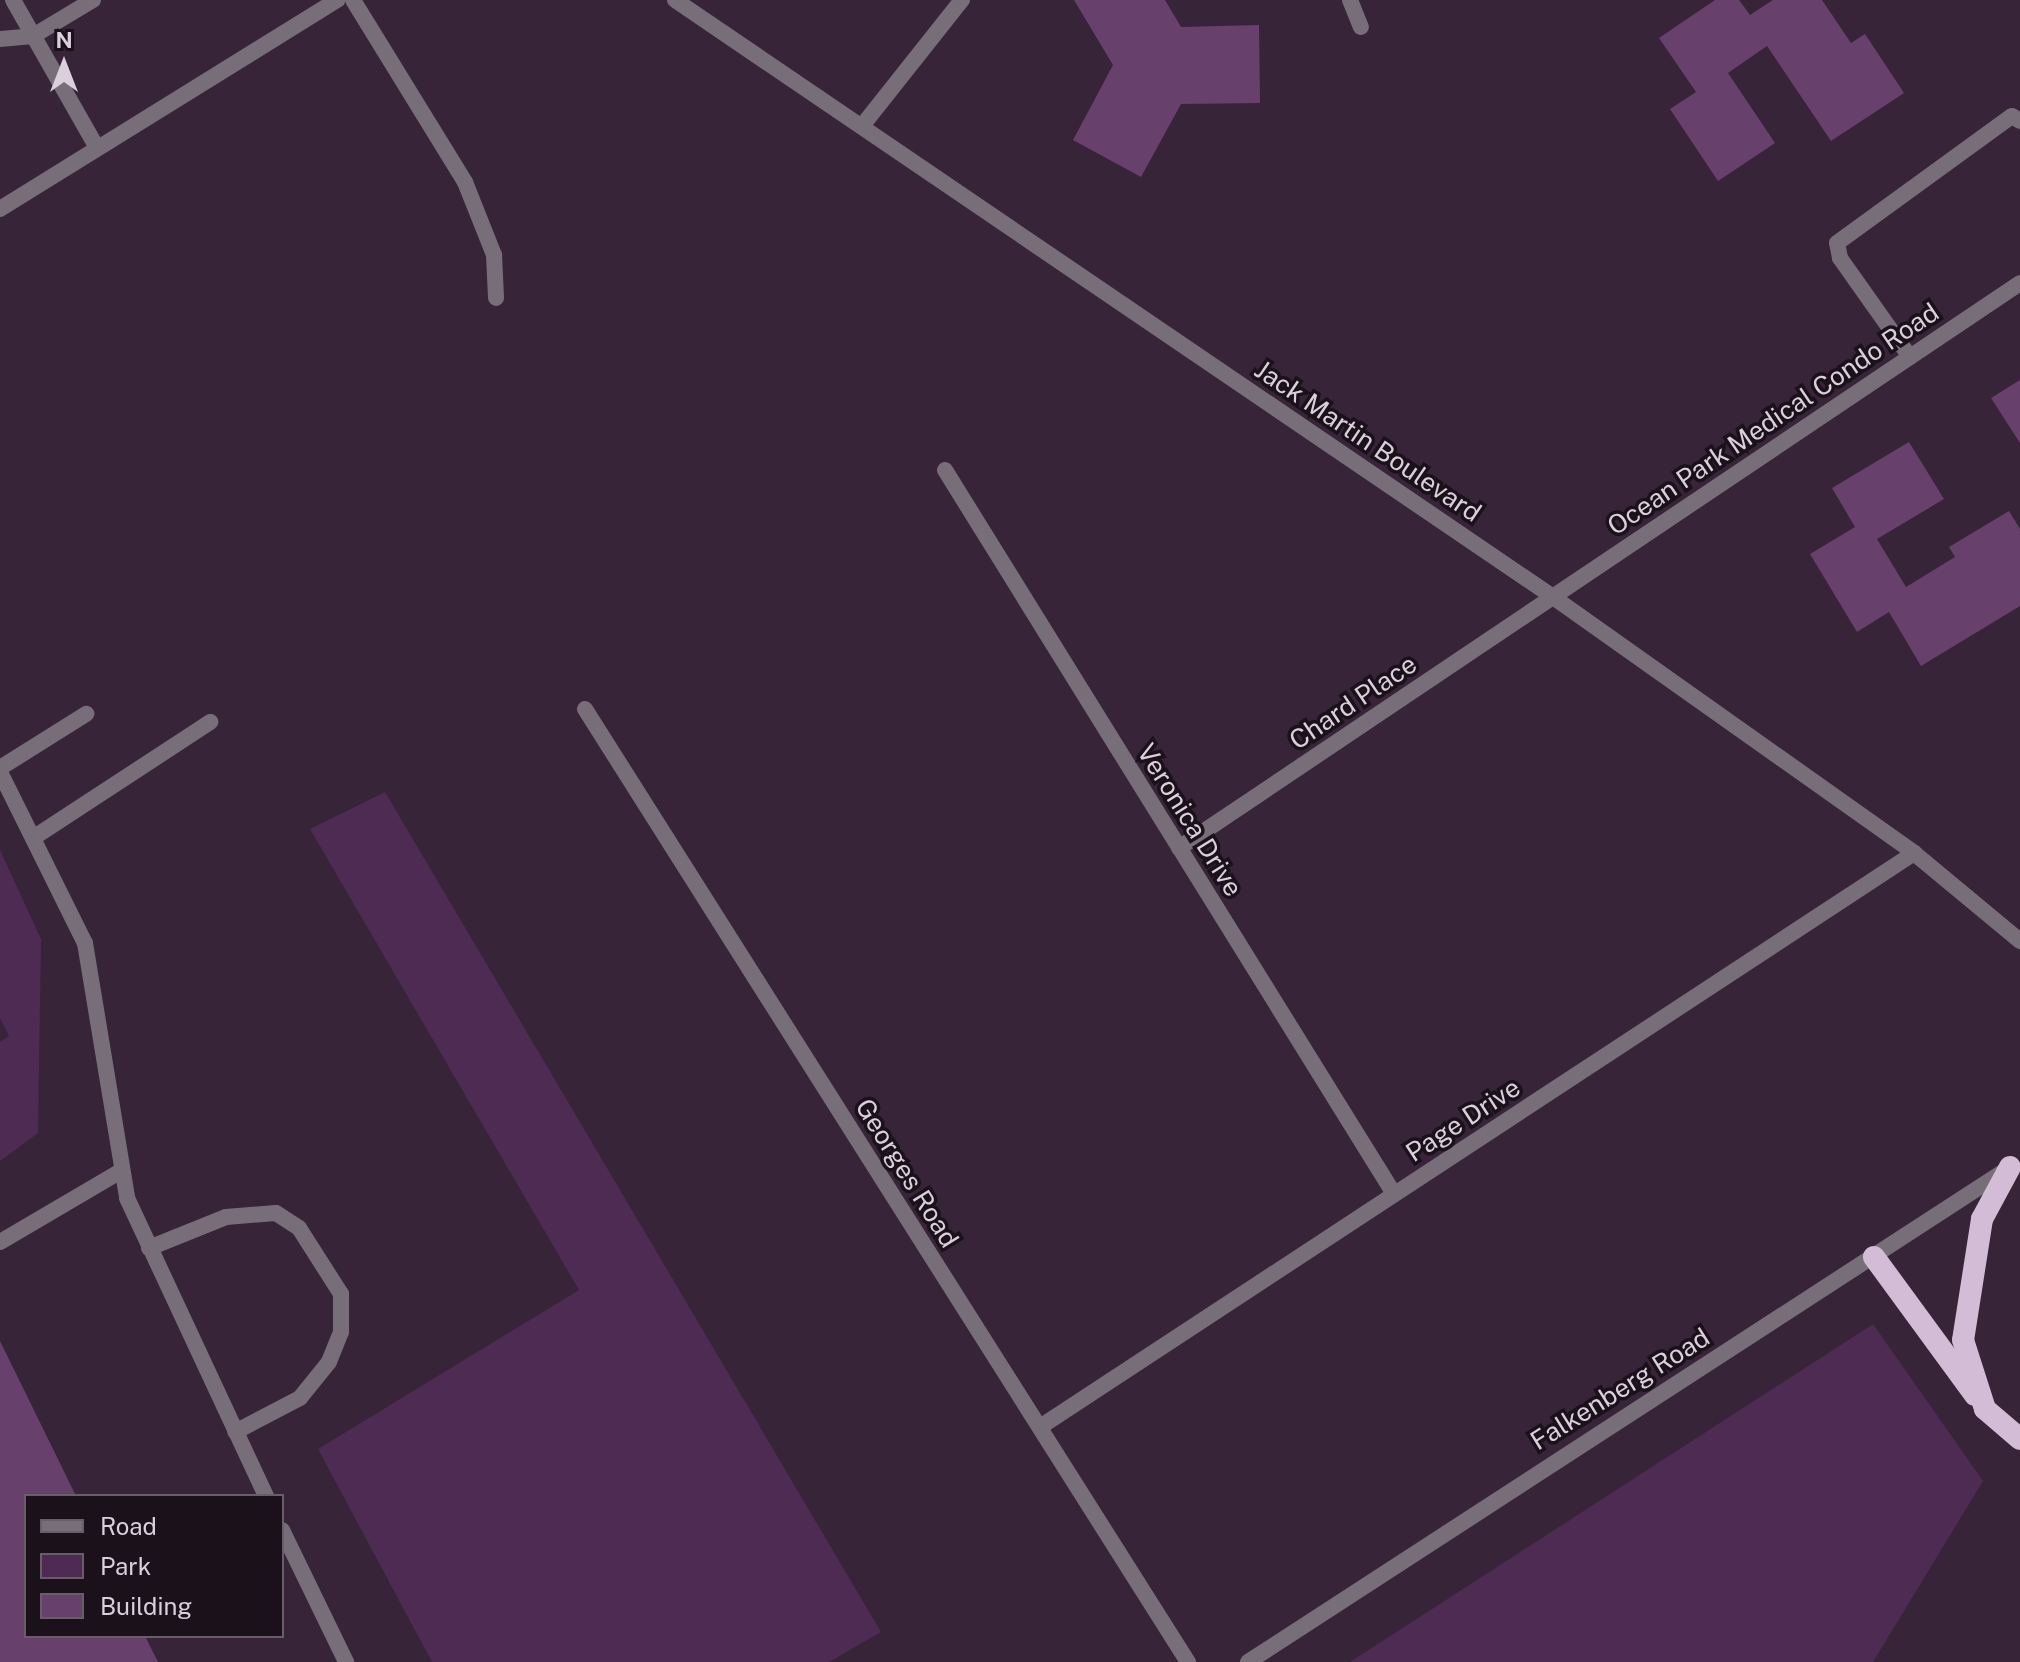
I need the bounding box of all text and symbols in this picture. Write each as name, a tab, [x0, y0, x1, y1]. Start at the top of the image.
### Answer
north arrow	[24, 24, 104, 104]
text: N	[55, 27, 73, 53]
street label: Ocean Park Medical Condo Road	[1601, 296, 1945, 542]
street label: Jack Martin Boulevard	[1249, 354, 1487, 528]
street label: Chard Place	[1284, 648, 1422, 756]
street label: Veronica Drive	[1131, 738, 1249, 902]
street label: Page Drive	[1400, 1072, 1526, 1168]
street label: Georges Road	[849, 1093, 965, 1253]
street label: Falkenberg Road	[1525, 1321, 1715, 1457]
legend	[24, 1494, 284, 1638]
text: Road	[100, 1512, 157, 1540]
text: Park	[100, 1552, 151, 1580]
text: Building	[100, 1592, 192, 1620]

